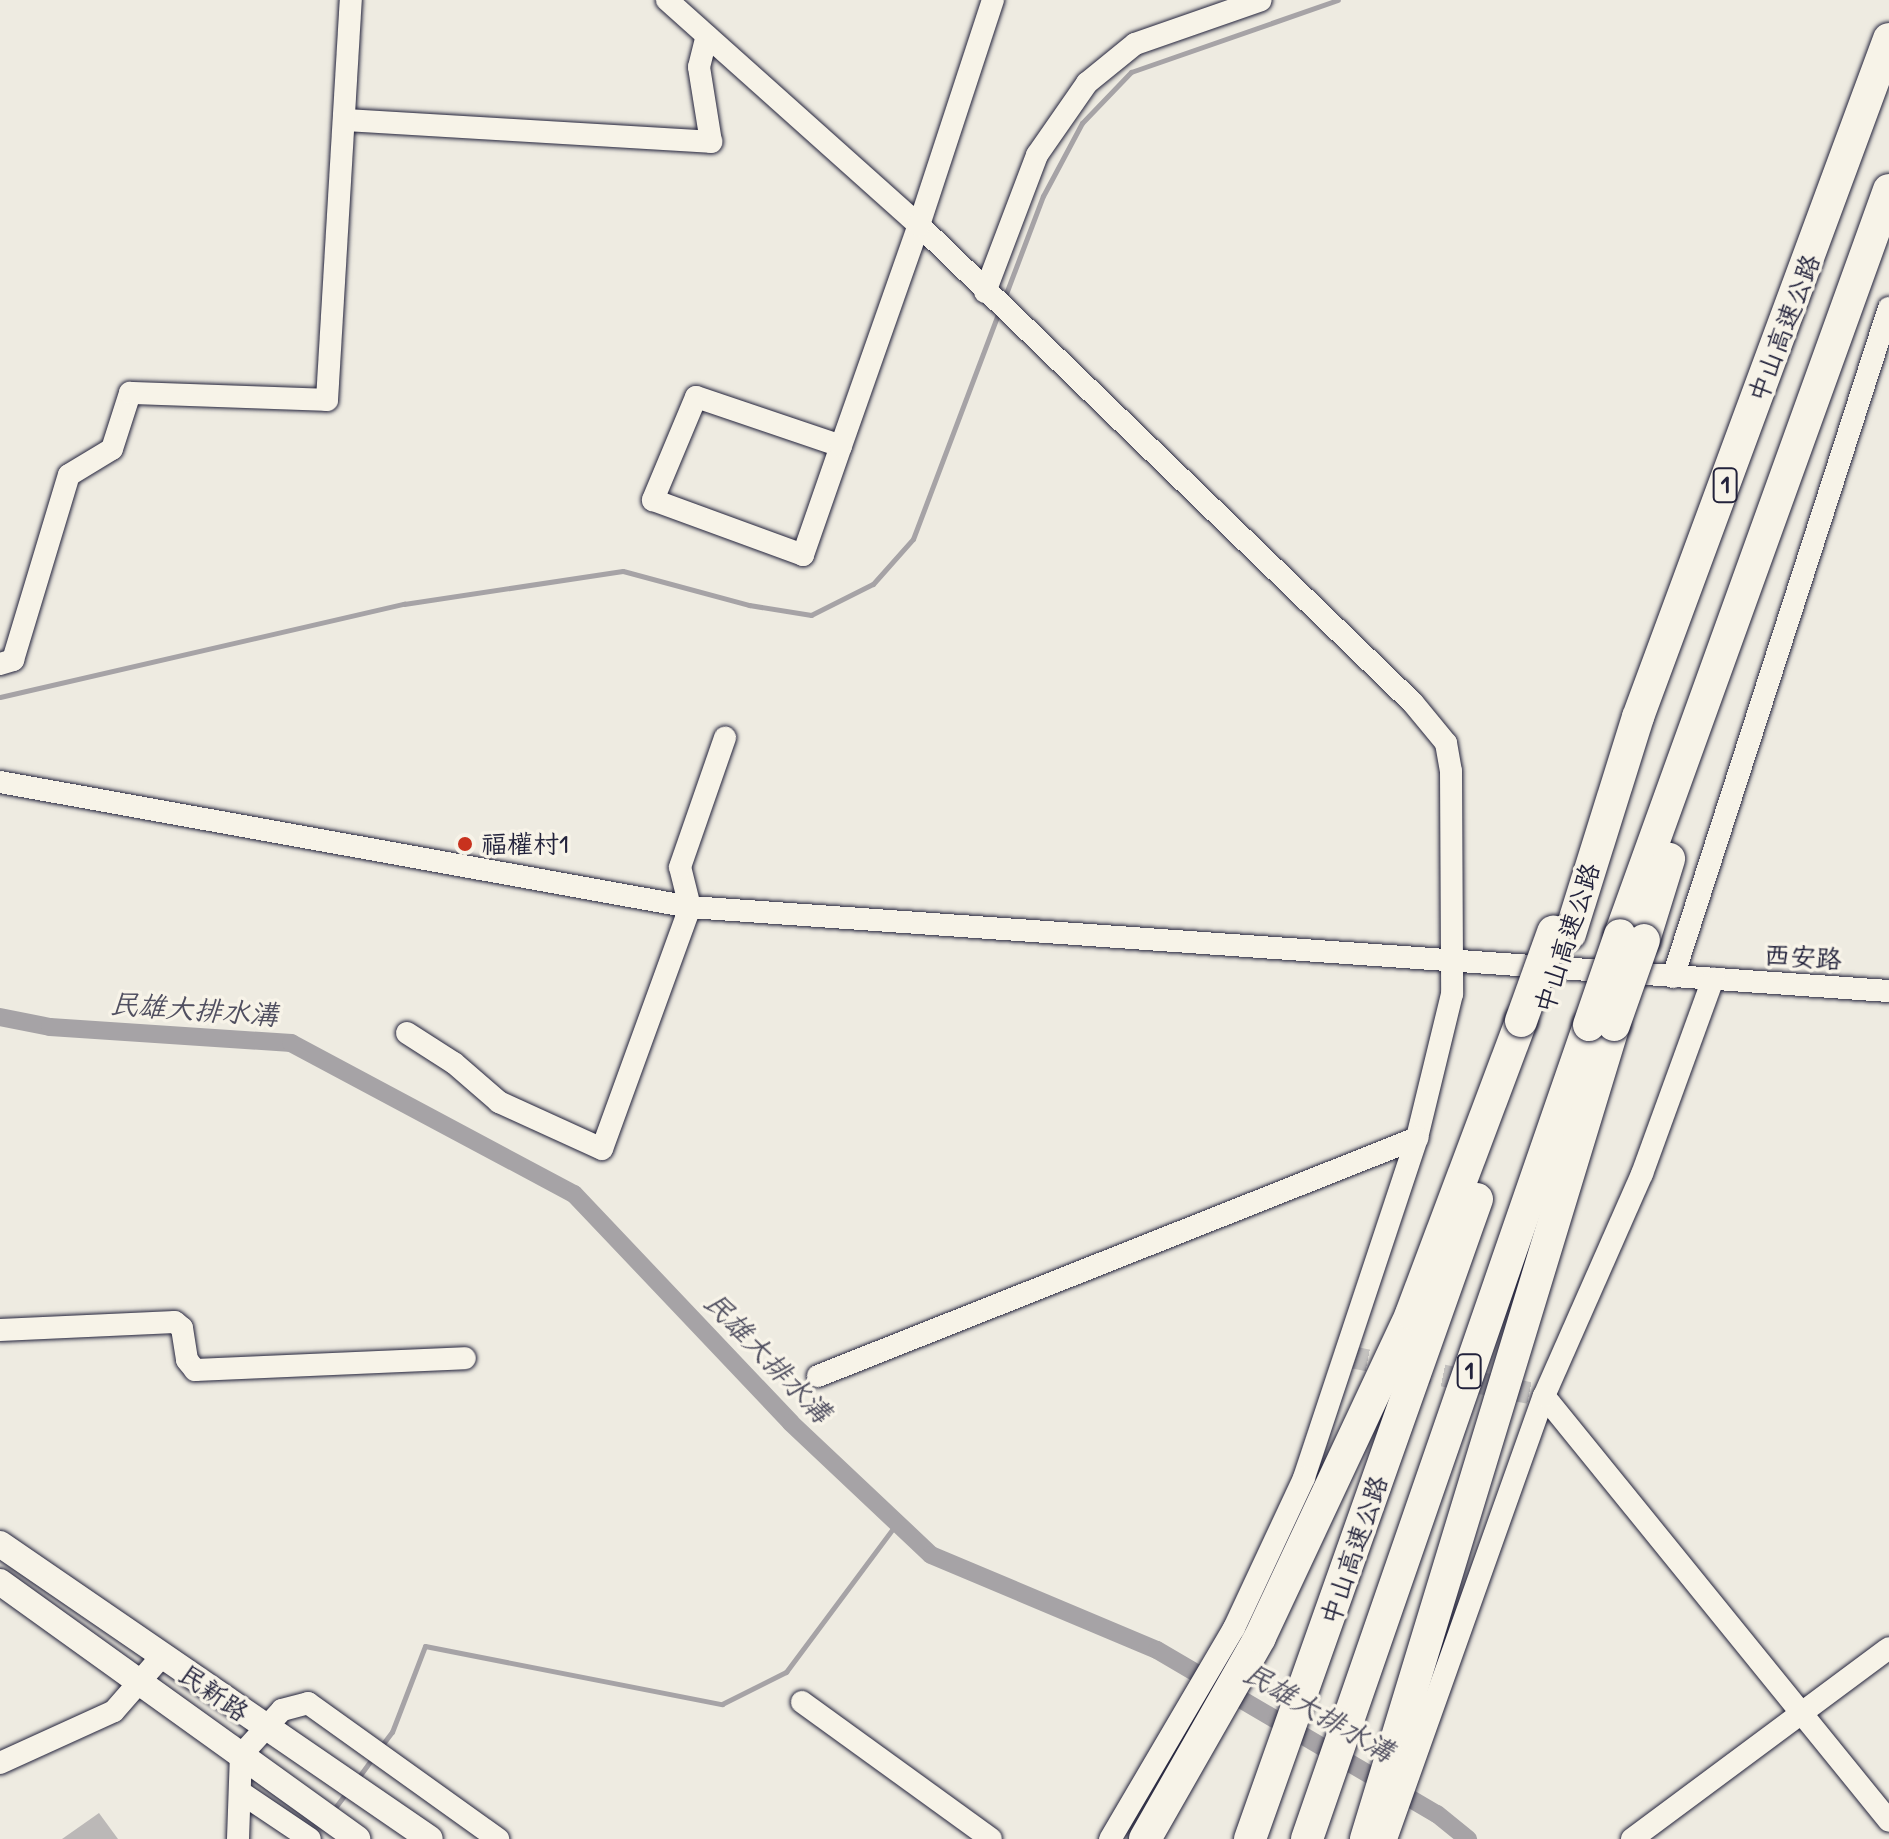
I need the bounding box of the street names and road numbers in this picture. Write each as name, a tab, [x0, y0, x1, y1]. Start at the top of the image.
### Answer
street label: 中山高速公路	[1741, 250, 1827, 406]
road number: 1	[1711, 465, 1739, 505]
street label: 中山高速公路	[1528, 859, 1606, 1017]
street label: 西安路	[1763, 939, 1843, 975]
road number: 1	[1455, 1351, 1483, 1391]
street label: 中山高速公路	[1314, 1471, 1394, 1629]
street label: 民新路	[173, 1658, 255, 1728]

